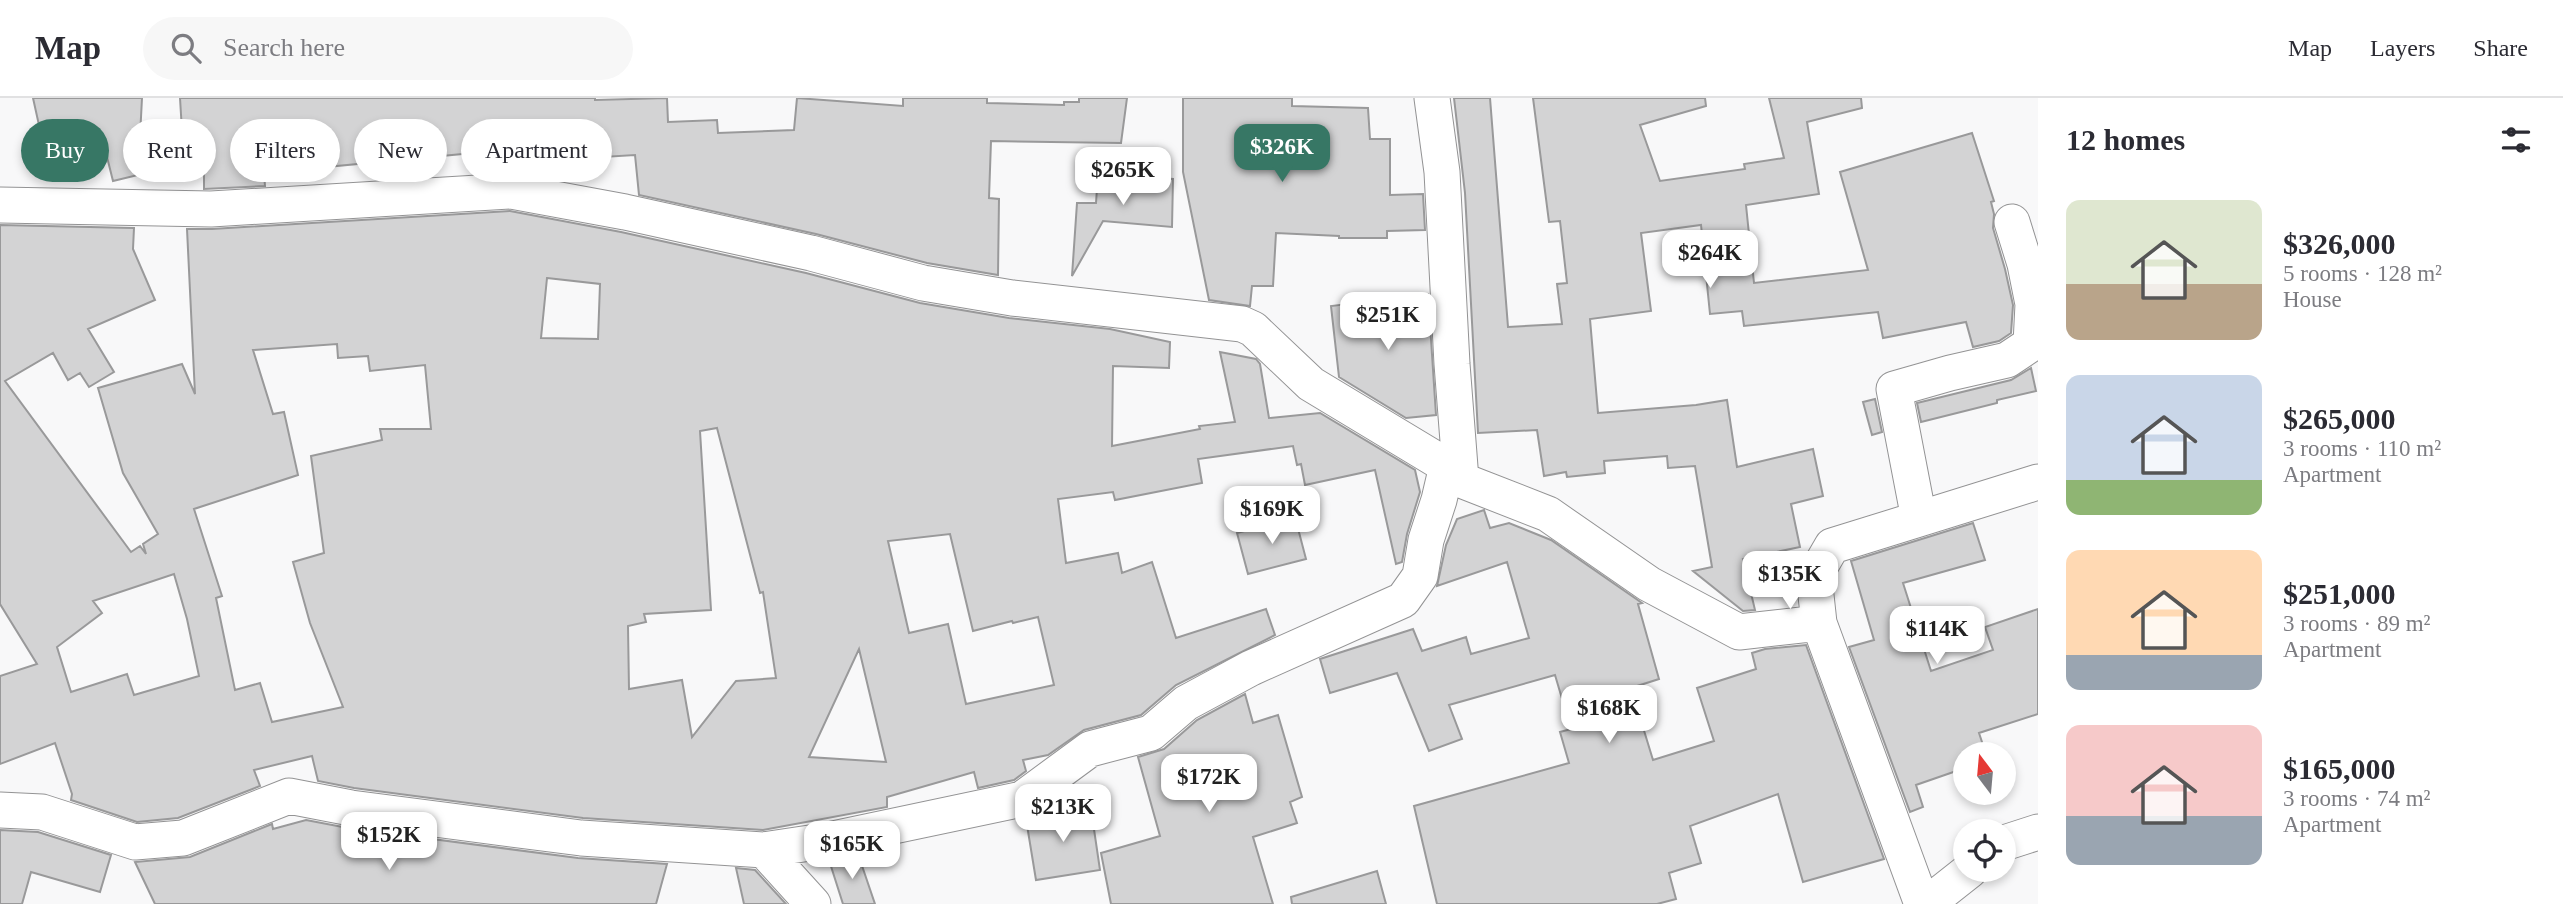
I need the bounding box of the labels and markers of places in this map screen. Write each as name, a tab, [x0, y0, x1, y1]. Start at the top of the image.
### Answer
pin: $326K	[1233, 125, 1331, 184]
pin: $265K	[1074, 148, 1172, 207]
pin: $264K	[1661, 230, 1759, 290]
pin: $251K	[1339, 292, 1437, 352]
pin: $169K	[1223, 486, 1321, 546]
pin: $135K	[1741, 552, 1839, 611]
pin: $114K	[1888, 606, 1986, 666]
pin: $168K	[1560, 686, 1658, 745]
pin: $172K	[1160, 754, 1258, 814]
pin: $213K	[1014, 784, 1112, 844]
pin: $152K	[340, 812, 438, 872]
pin: $165K	[803, 822, 901, 881]

